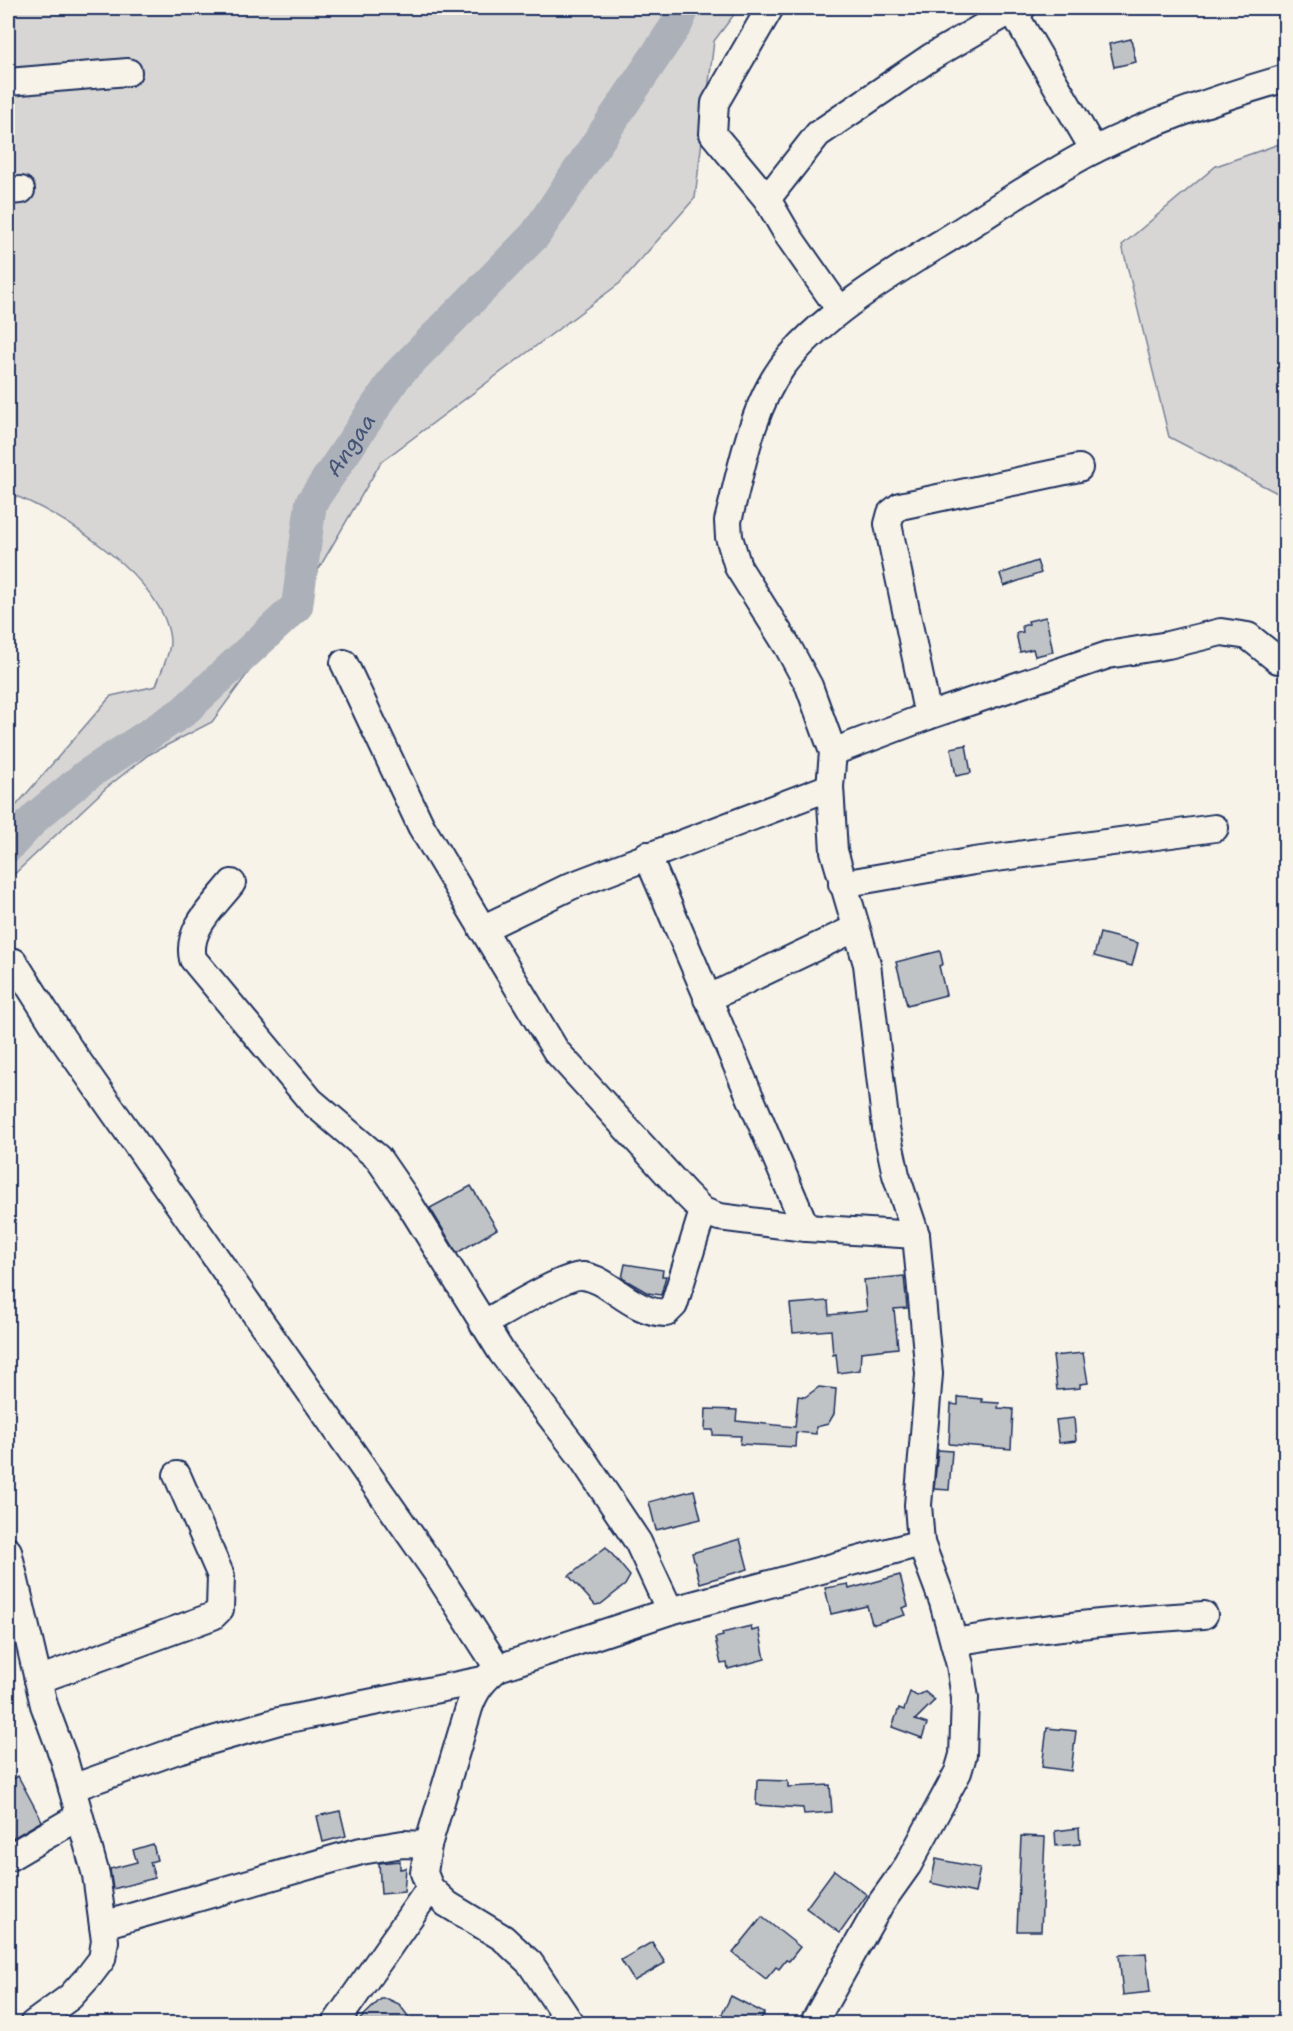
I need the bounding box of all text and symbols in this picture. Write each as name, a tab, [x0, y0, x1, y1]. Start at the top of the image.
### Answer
water label: Angaa	[319, 407, 382, 482]

